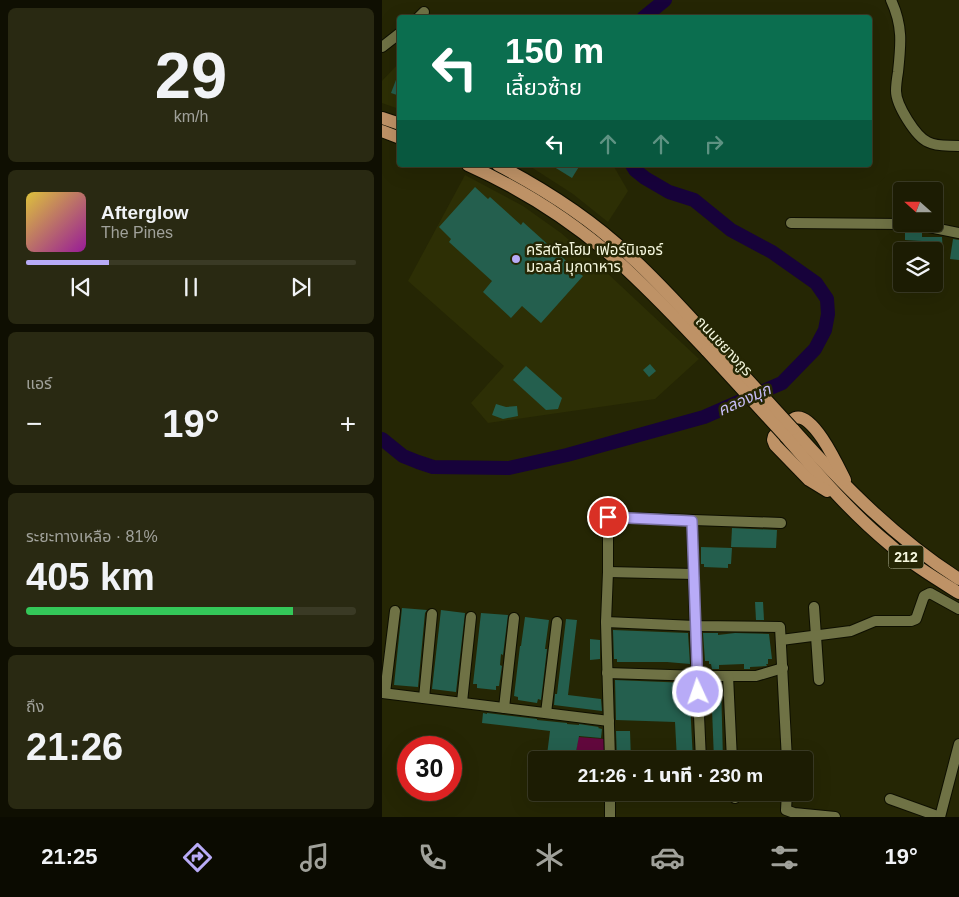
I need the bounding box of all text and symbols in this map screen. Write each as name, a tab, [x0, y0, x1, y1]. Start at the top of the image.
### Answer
text: 150 m	[505, 31, 604, 70]
icon: left	[422, 35, 487, 100]
text: 29	[155, 39, 227, 112]
text: เลี้ยวซ้าย	[505, 75, 582, 100]
text: km/h	[174, 108, 208, 125]
icon: left	[541, 130, 569, 158]
icon: ahead	[594, 130, 622, 158]
icon: ahead	[647, 130, 675, 158]
icon: right	[700, 130, 728, 158]
north arrow	[893, 182, 943, 232]
map controls	[893, 182, 943, 292]
text: Afterglow	[101, 202, 189, 223]
text: The Pines	[101, 224, 173, 241]
place label: คริสตัลโฮม เฟอร์นิเจอร์ มอลล์ มุกดาหาร	[526, 241, 664, 276]
button: layers	[893, 242, 943, 292]
marker: คริสตัลโฮม เฟอร์นิเจอร์ มอลล์ มุกดาหาร	[510, 253, 522, 265]
icon: previous	[67, 273, 95, 301]
icon: pause	[177, 273, 205, 301]
icon: next	[287, 273, 315, 301]
street label: ถนนชยางกูร	[692, 312, 756, 380]
text: แอร์	[26, 375, 52, 392]
water label: คลองมุก	[715, 380, 775, 420]
text: 19°	[162, 403, 220, 445]
text: −	[26, 408, 42, 439]
text: +	[340, 408, 356, 439]
pin	[587, 496, 629, 538]
icon: arrive	[594, 503, 622, 531]
text: ระยะทางเหลือ · 81%	[26, 528, 158, 545]
road number: 212	[888, 546, 924, 568]
text: 405 km	[26, 556, 155, 598]
position arrow	[671, 665, 723, 717]
text: ถึง	[26, 698, 44, 715]
text: 21:26	[26, 726, 123, 768]
speed limit sign: 30	[397, 736, 462, 801]
text: 21:26 · 1 นาที · 230 m	[578, 765, 763, 786]
icon: directions	[180, 840, 215, 875]
icon: music	[297, 840, 332, 875]
icon: phone	[415, 840, 450, 875]
icon: climate	[532, 840, 567, 875]
icon: car	[650, 840, 685, 875]
icon: filters	[767, 840, 802, 875]
text: 21:25	[41, 844, 97, 869]
text: 19°	[884, 844, 918, 869]

